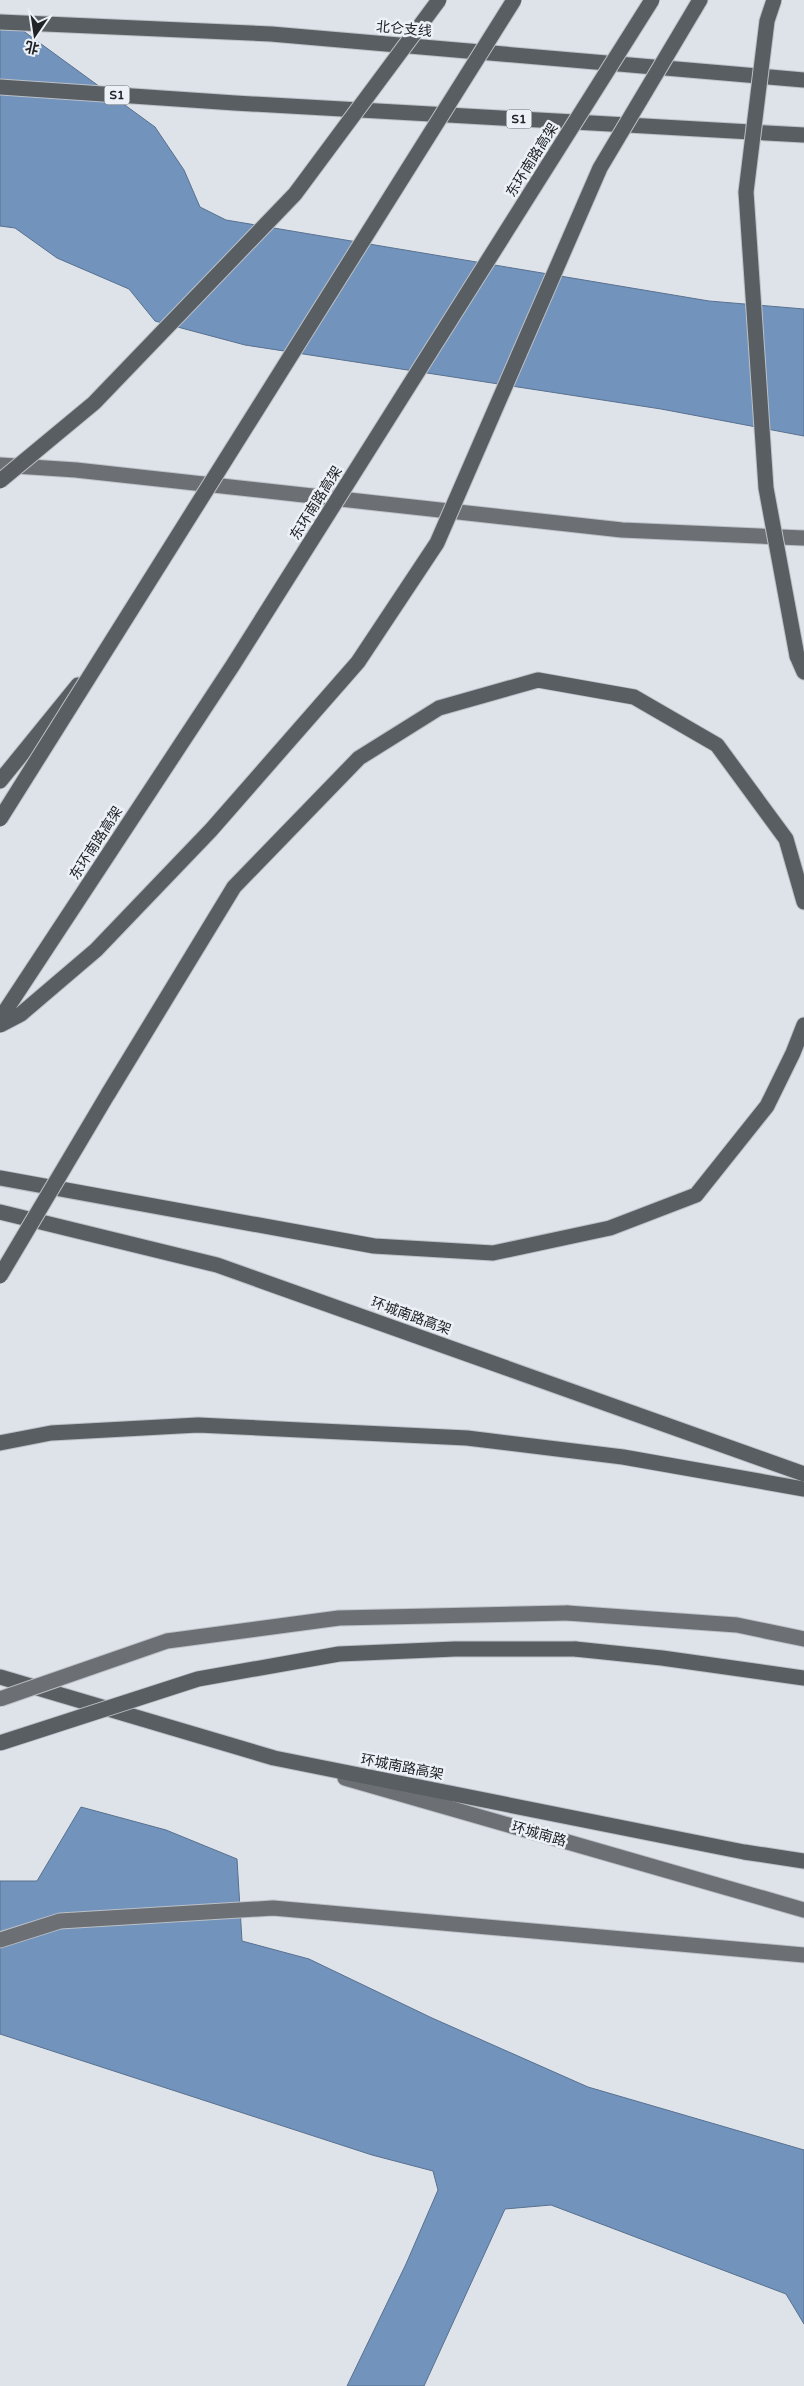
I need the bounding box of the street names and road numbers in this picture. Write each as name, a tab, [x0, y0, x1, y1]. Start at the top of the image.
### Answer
street label: 北仑支线	[375, 18, 433, 40]
road number: S1	[104, 86, 130, 104]
road number: S1	[506, 110, 532, 128]
street label: 东环南路高架	[503, 120, 561, 200]
street label: 东环南路高架	[287, 463, 345, 543]
street label: 东环南路高架	[66, 803, 126, 883]
street label: 环城南路高架	[369, 1294, 453, 1338]
street label: 环城南路高架	[359, 1751, 445, 1783]
street label: 环城南路	[510, 1818, 568, 1850]

